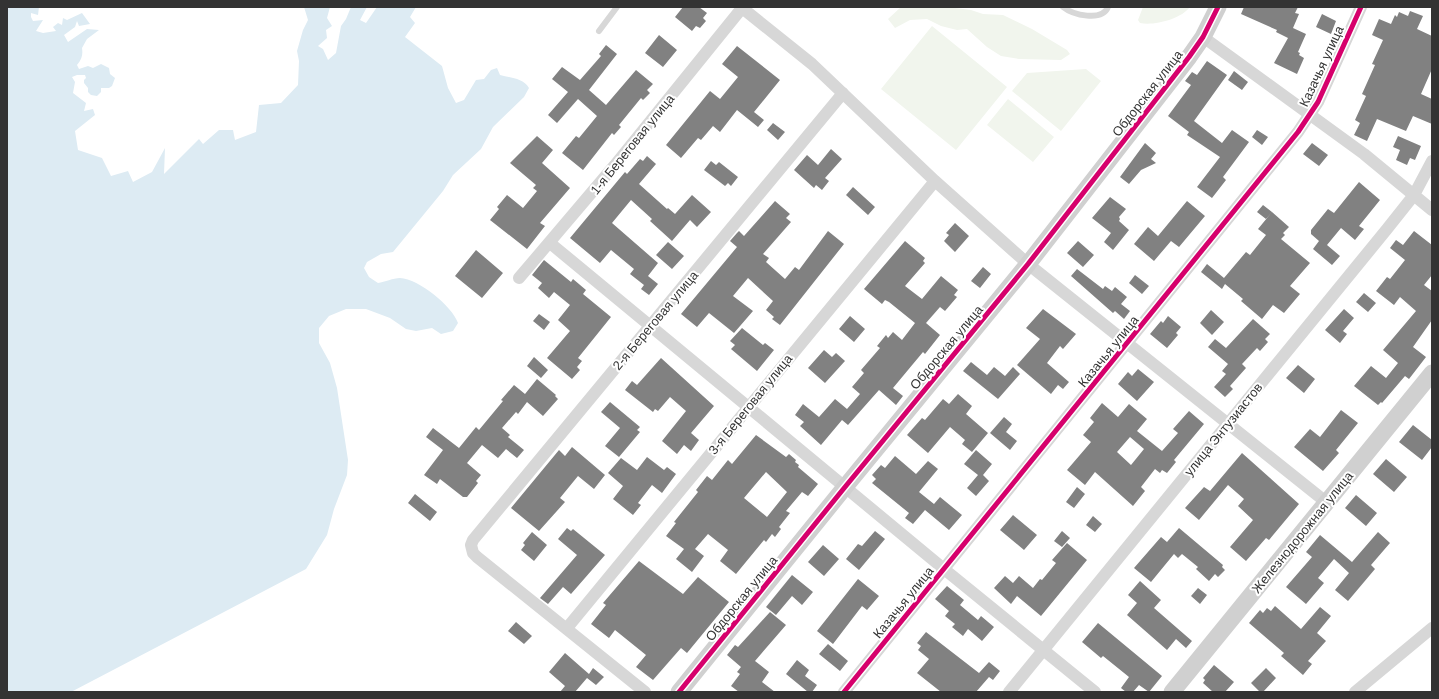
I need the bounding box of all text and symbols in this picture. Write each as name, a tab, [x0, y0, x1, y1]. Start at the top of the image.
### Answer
street label: Казачья улица	[1296, 23, 1347, 109]
street label: Обдорская улица	[1109, 47, 1186, 139]
street label: 1-я Береговая улица	[587, 91, 678, 197]
street label: 2-я Береговая улица	[610, 267, 702, 373]
street label: Обдорская улица	[907, 302, 986, 392]
street label: Казачья улица	[1075, 312, 1142, 390]
street label: 3-я Береговая улица	[705, 351, 796, 457]
street label: улица Энтузиастов	[1181, 380, 1266, 479]
street label: Железнодорожная улица	[1249, 468, 1356, 596]
street label: Обдорская улица	[702, 552, 781, 644]
street label: Казачья улица	[870, 563, 937, 641]

